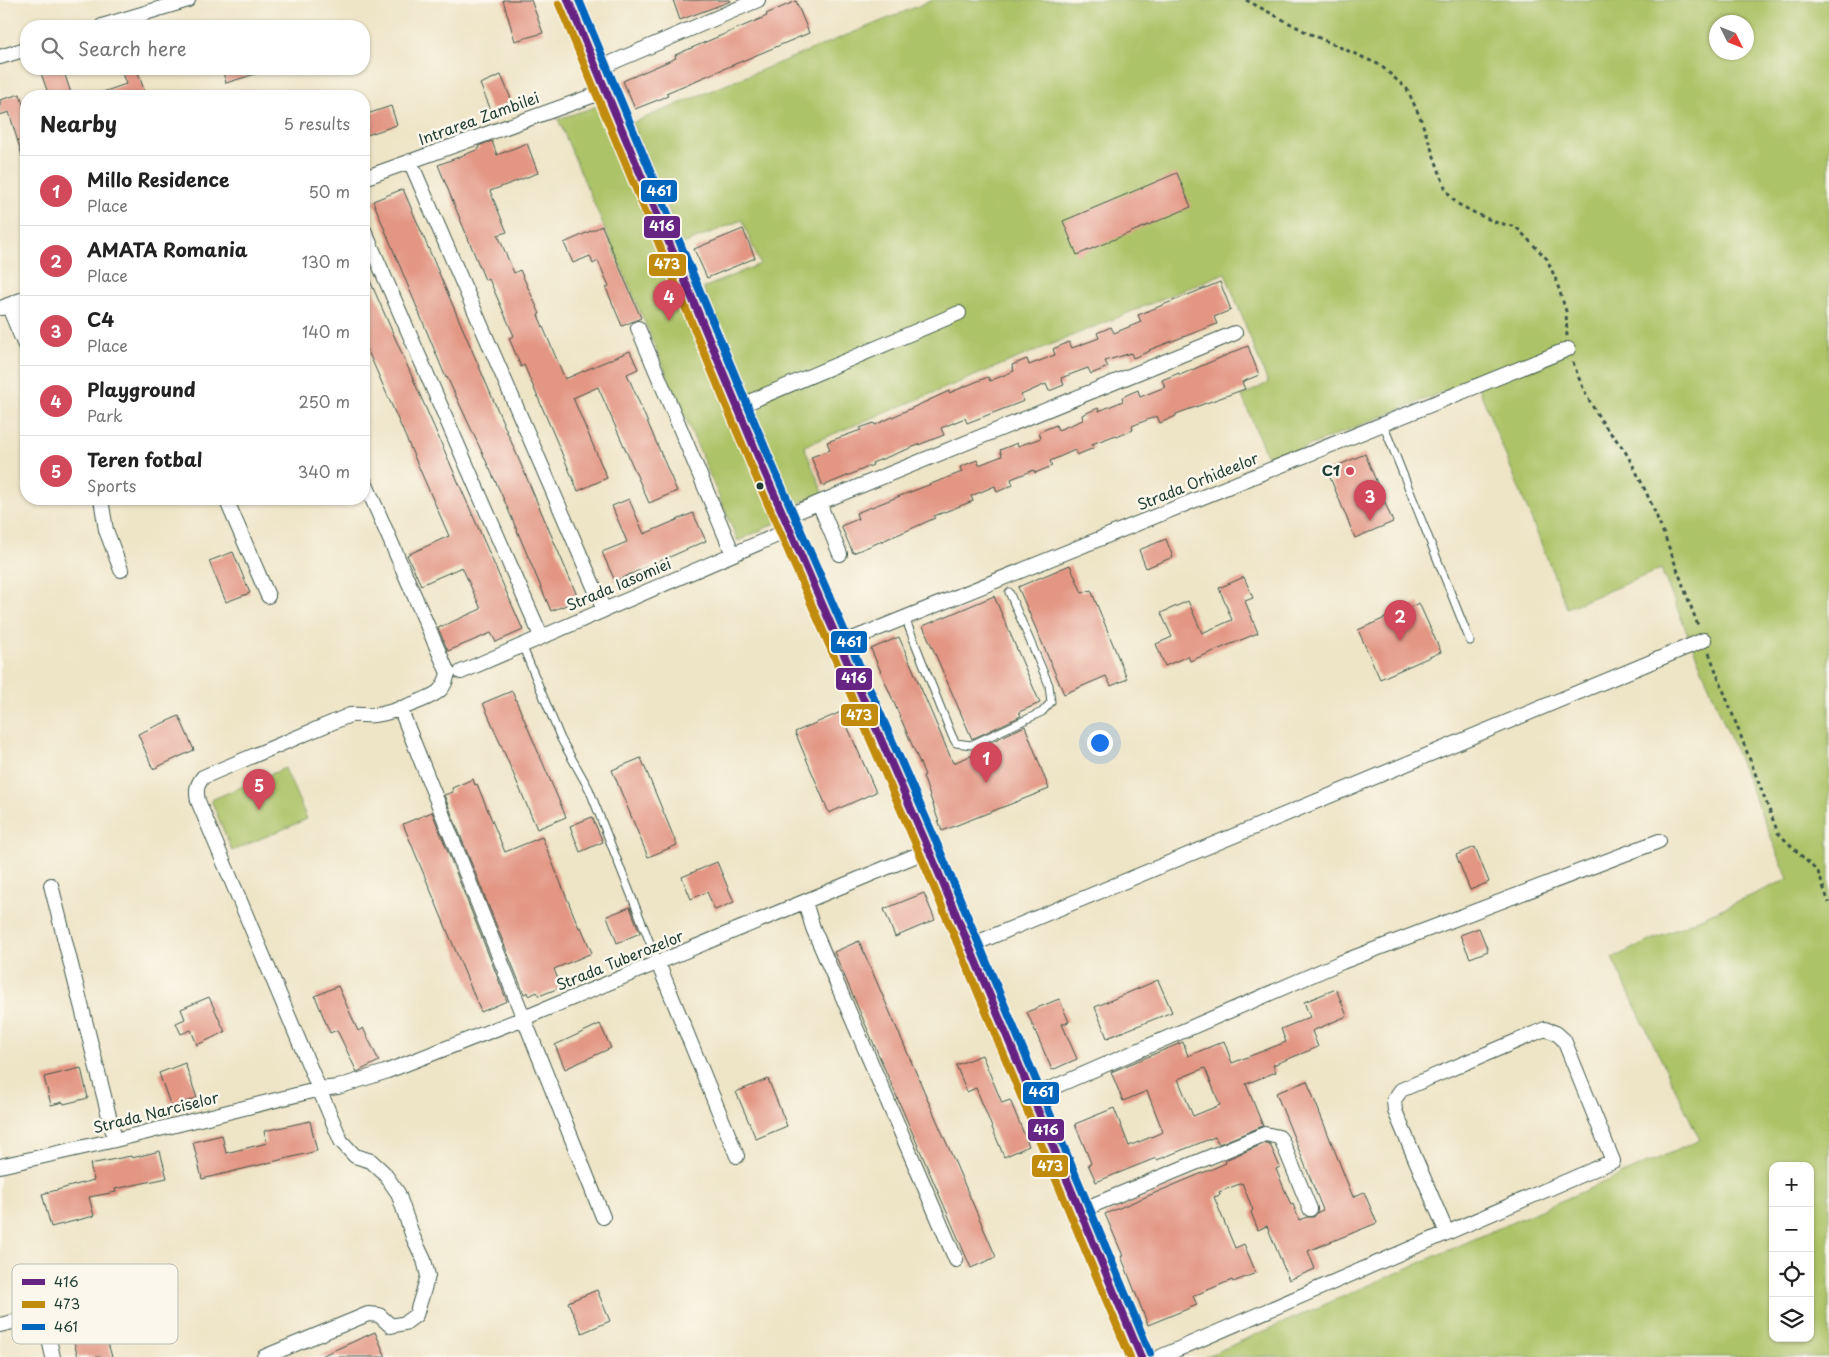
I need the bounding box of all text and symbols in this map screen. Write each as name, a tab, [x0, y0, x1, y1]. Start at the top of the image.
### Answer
north arrow	[1709, 15, 1754, 60]
search box	[20, 20, 370, 75]
icon: search	[38, 34, 66, 62]
text: Search here	[78, 34, 187, 62]
street label: Intrarea Zambilei	[415, 85, 542, 150]
text: Nearby	[40, 107, 117, 139]
text: 5 results	[283, 111, 350, 135]
text: Millo Residence	[87, 165, 229, 193]
text: 1	[52, 179, 60, 203]
text: 50 m	[309, 179, 350, 203]
line badge: 461	[640, 179, 678, 203]
text: 461	[647, 180, 672, 201]
text: Place	[87, 193, 128, 217]
line badge: 416	[643, 215, 681, 239]
text: 416	[649, 215, 675, 236]
text: AMATA Romania	[87, 235, 248, 263]
text: 2	[50, 249, 62, 273]
text: 130 m	[302, 249, 350, 273]
line badge: 473	[648, 253, 687, 277]
text: 473	[654, 253, 680, 274]
text: Place	[87, 263, 128, 287]
pin: 4	[653, 280, 685, 321]
text: C4	[87, 305, 114, 333]
text: 3	[51, 319, 61, 343]
text: 140 m	[302, 319, 350, 343]
text: Place	[87, 333, 128, 357]
text: Playground	[87, 375, 196, 403]
text: 4	[51, 389, 61, 413]
text: 250 m	[299, 389, 350, 413]
text: Park	[87, 403, 123, 427]
text: Teren fotbal	[87, 445, 202, 473]
street label: Strada Orhideelor	[1133, 446, 1262, 515]
place label: C1	[1322, 458, 1340, 481]
text: 5	[51, 459, 61, 483]
text: 340 m	[298, 459, 350, 483]
marker: C1	[1344, 465, 1356, 477]
text: Sports	[87, 473, 136, 497]
pin: 3	[1354, 480, 1386, 521]
unlabelled marker	[755, 481, 765, 491]
street label: Strada Iasomiei	[562, 551, 675, 616]
pin: 2	[1384, 600, 1416, 641]
line badge: 461	[830, 630, 868, 654]
text: 461	[837, 631, 862, 652]
line badge: 416	[835, 667, 873, 691]
text: 416	[841, 667, 867, 688]
line badge: 473	[840, 703, 879, 727]
text: 473	[846, 704, 872, 725]
your location	[1087, 730, 1113, 756]
pin: 1	[970, 742, 1002, 783]
pin: 5	[243, 769, 275, 810]
street label: Strada Tuberozelor	[552, 924, 687, 996]
line badge: 461	[1022, 1081, 1060, 1105]
text: 461	[1029, 1081, 1054, 1102]
street label: Strada Narciselor	[90, 1085, 221, 1138]
line badge: 416	[1027, 1118, 1065, 1142]
text: 416	[1033, 1119, 1059, 1140]
line badge: 473	[1031, 1154, 1069, 1178]
text: 473	[1037, 1155, 1063, 1176]
map controls	[1769, 1162, 1814, 1342]
button: +	[1769, 1162, 1814, 1207]
button: −	[1769, 1207, 1814, 1252]
button: locate	[1769, 1252, 1814, 1297]
legend	[12, 1264, 178, 1344]
text: 416	[54, 1271, 79, 1292]
text: 473	[54, 1293, 80, 1314]
button: layers	[1769, 1297, 1814, 1342]
text: 461	[54, 1316, 78, 1337]

